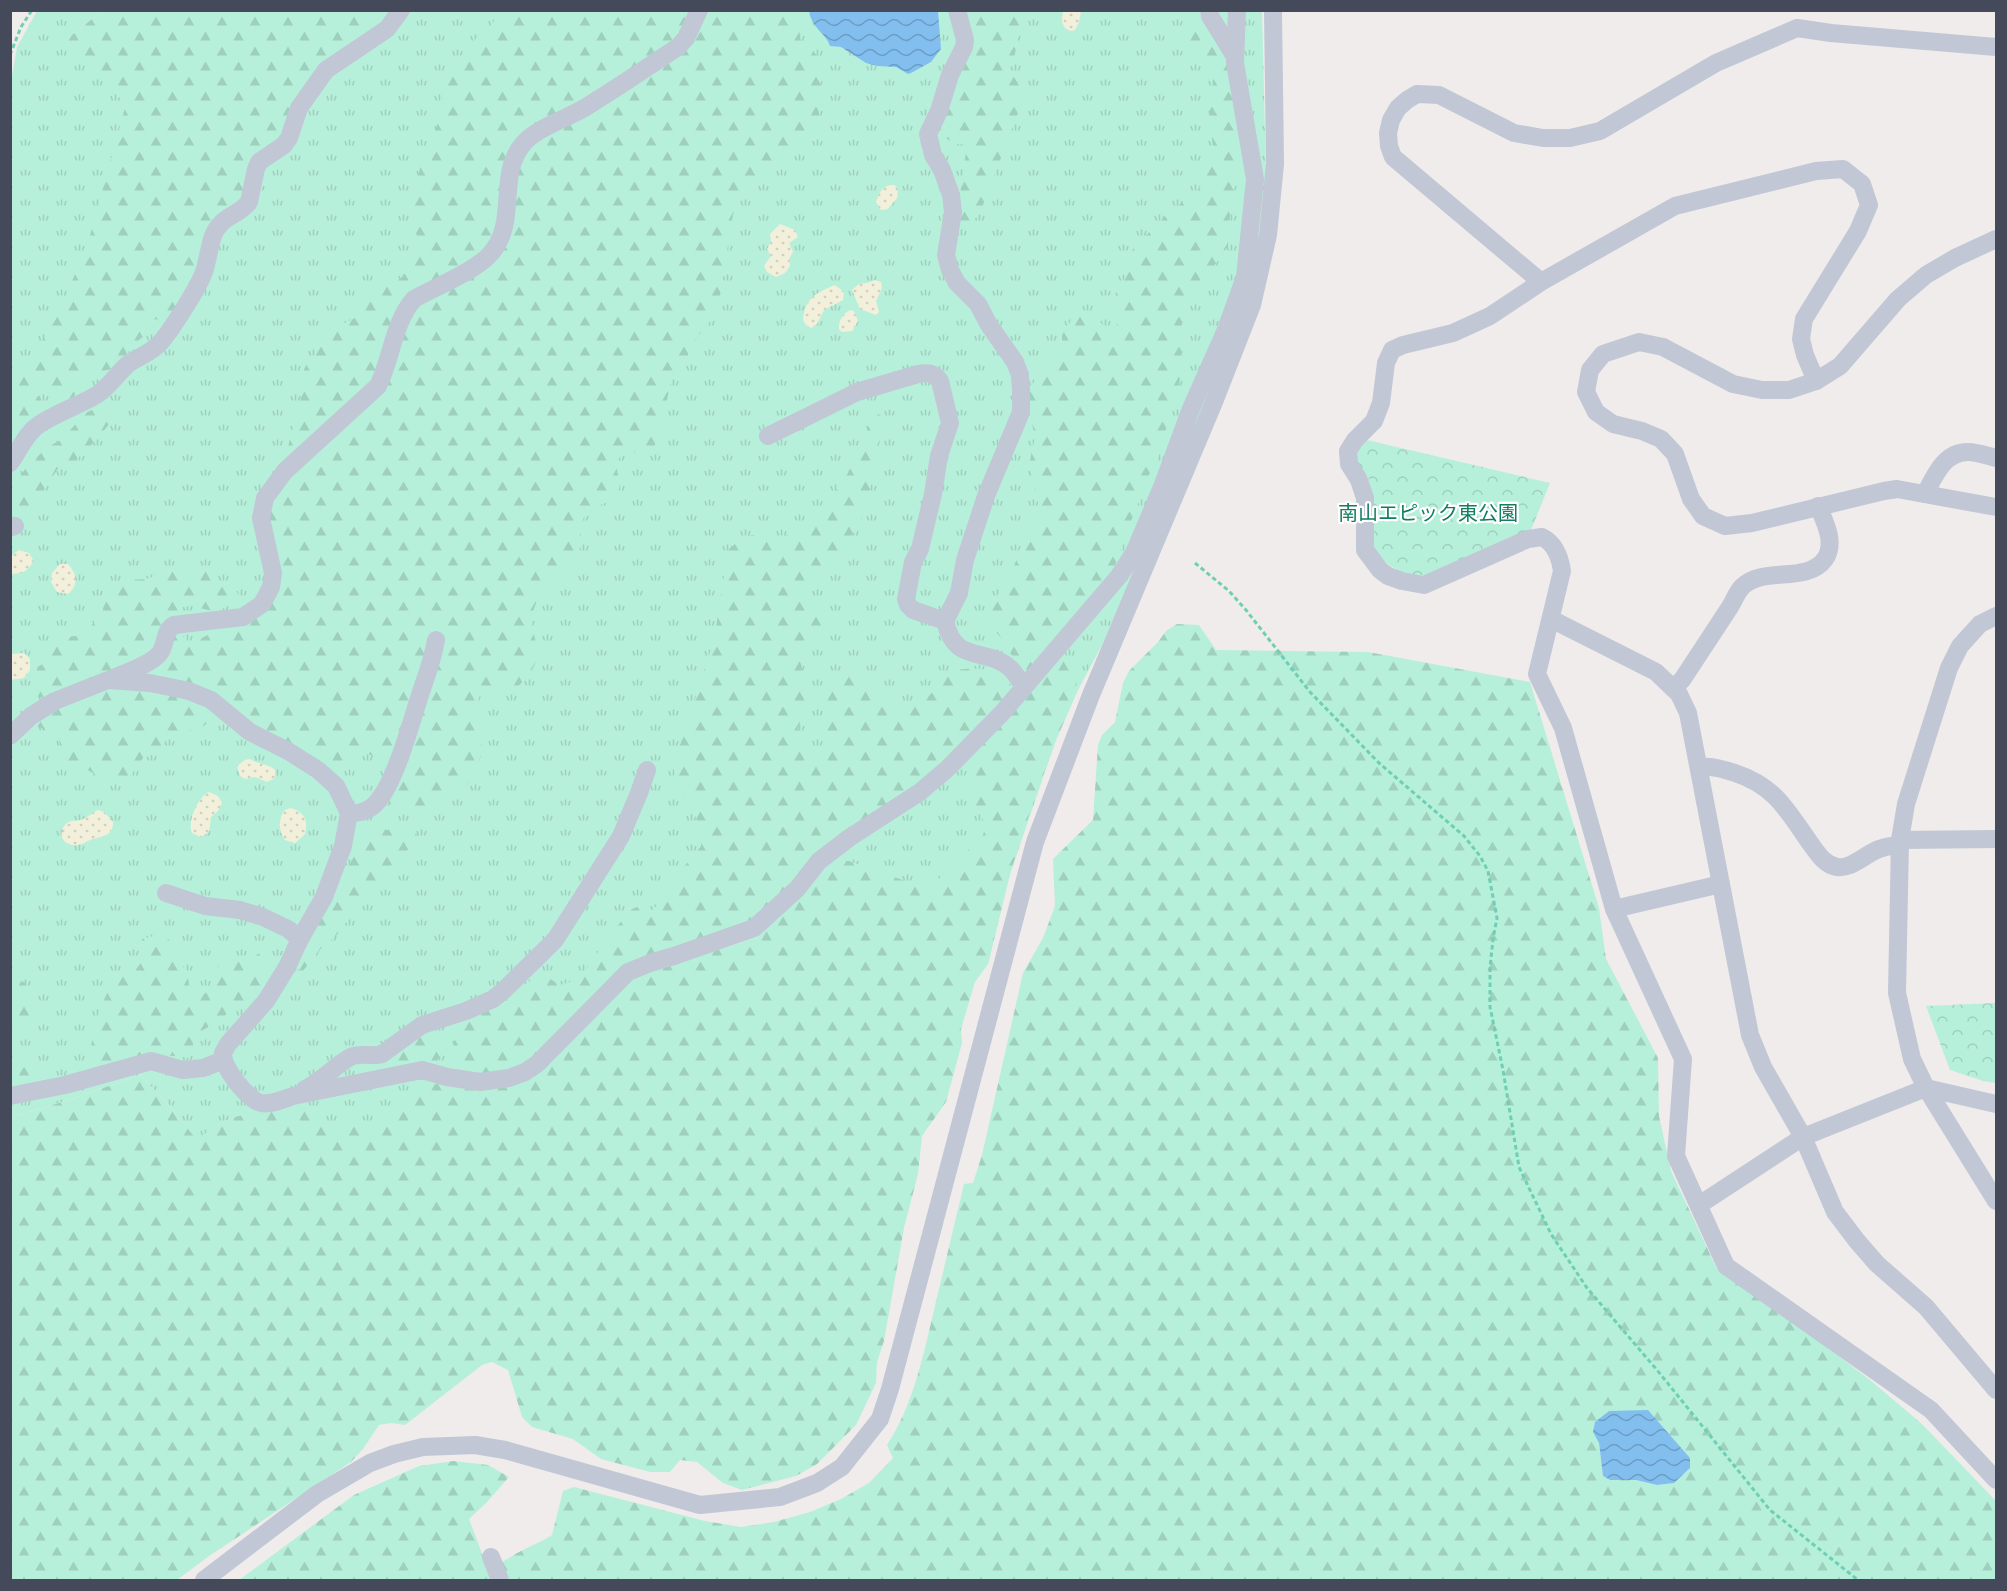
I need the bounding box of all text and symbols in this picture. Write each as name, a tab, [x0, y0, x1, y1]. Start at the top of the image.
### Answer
park label: 南山エピック東公園	[1338, 501, 1518, 525]

